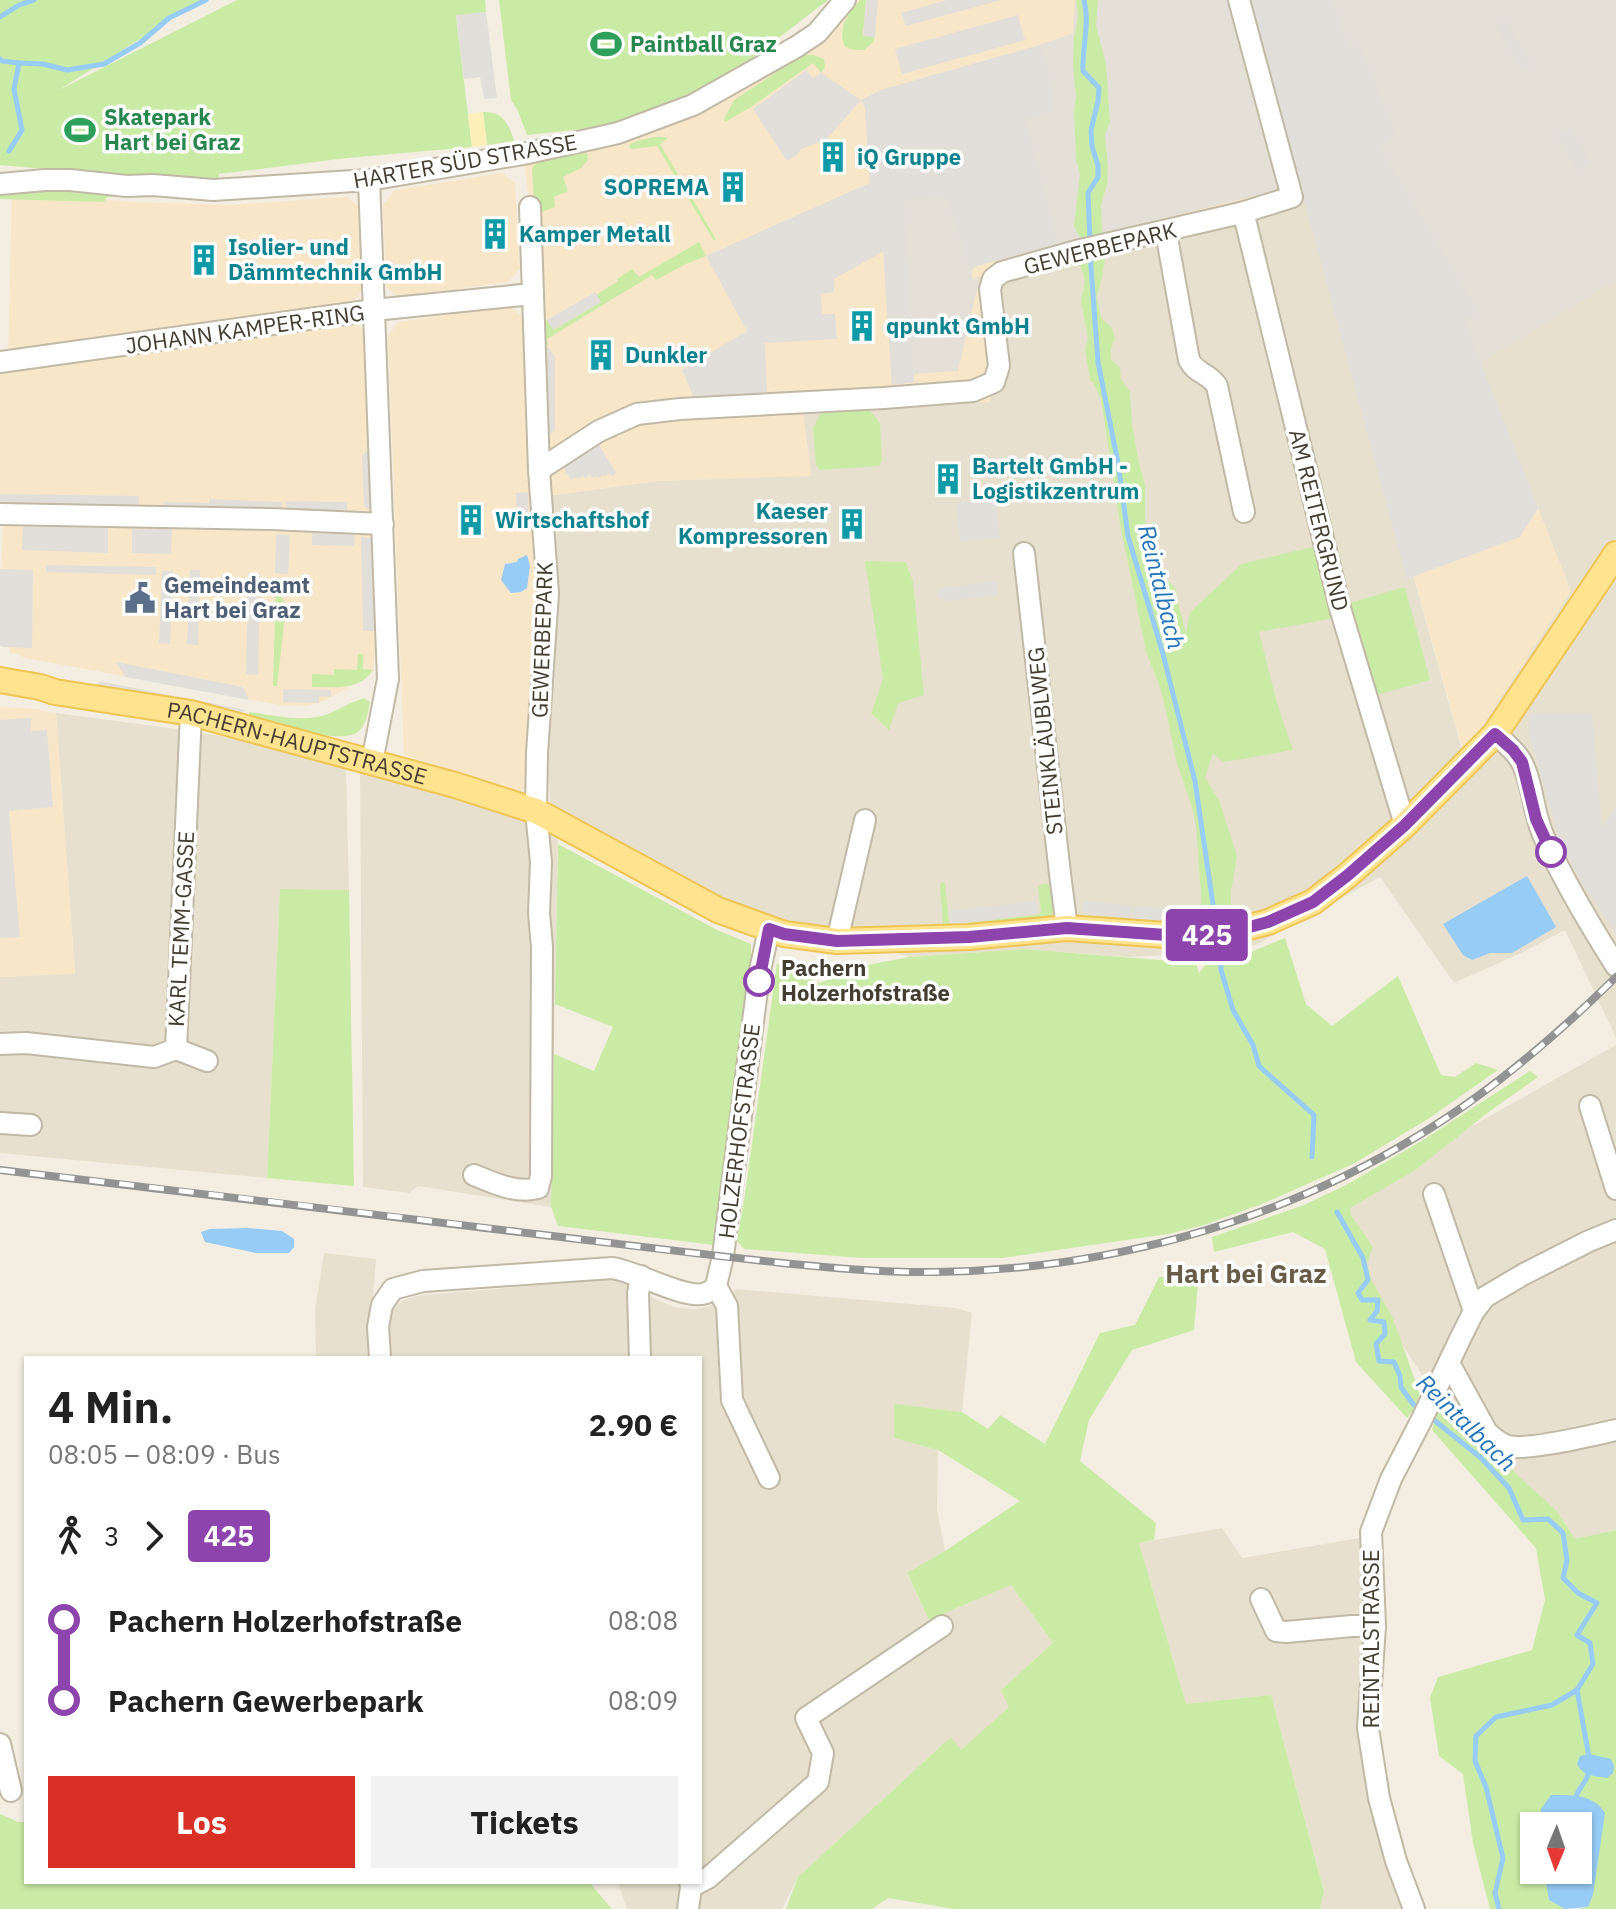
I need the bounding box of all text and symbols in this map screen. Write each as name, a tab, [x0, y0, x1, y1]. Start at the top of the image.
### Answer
sports icon: Paintball Graz	[589, 27, 623, 61]
place label: Paintball Graz	[630, 29, 777, 58]
place label: Skatepark Hart bei Graz	[104, 102, 241, 156]
sports icon: Skatepark Hart bei Graz	[63, 113, 97, 147]
street label: HARTER SÜD STRASSE	[351, 127, 579, 194]
building icon: iQ Gruppe	[816, 140, 850, 174]
place label: iQ Gruppe	[857, 142, 961, 171]
building icon: SOPREMA	[716, 170, 750, 204]
place label: SOPREMA	[604, 172, 709, 201]
street label: GEWERBEPARK	[1021, 215, 1179, 280]
building icon: Kamper Metall	[478, 217, 512, 251]
place label: Kamper Metall	[519, 219, 671, 248]
place label: Isolier- und Dämmtechnik GmbH	[228, 232, 442, 286]
building icon: Isolier- und Dämmtechnik GmbH	[187, 243, 221, 277]
street label: JOHANN KAMPER-RING	[124, 297, 366, 360]
building icon: qpunkt GmbH	[845, 309, 879, 343]
place label: qpunkt GmbH	[886, 311, 1030, 340]
building icon: Dunkler	[584, 338, 618, 372]
place label: Dunkler	[625, 340, 707, 369]
street label: AM REITERGRUND	[1283, 426, 1356, 614]
place label: Bartelt GmbH - Logistikzentrum	[972, 451, 1139, 505]
building icon: Bartelt GmbH - Logistikzentrum	[931, 462, 965, 496]
place label: Kaeser Kompressoren	[678, 496, 828, 550]
building icon: Wirtschaftshof	[454, 503, 488, 537]
place label: Wirtschaftshof	[495, 505, 649, 534]
building icon: Kaeser Kompressoren	[835, 507, 869, 541]
water label: Reintalbach	[1131, 521, 1193, 652]
street label: GEWERBEPARK	[524, 561, 559, 719]
place label: Gemeindeamt Hart bei Graz	[164, 570, 310, 624]
public building icon: Gemeindeamt Hart bei Graz	[123, 581, 157, 615]
street label: STEINKLÄUBLWEG	[1020, 646, 1069, 837]
street label: PACHERN-HAUPTSTRASSE	[165, 695, 430, 791]
street label: KARL TEMM-GASSE	[161, 830, 200, 1028]
unlabelled marker	[1536, 837, 1566, 867]
line badge: 425	[1161, 909, 1253, 961]
text: 425	[1182, 916, 1232, 953]
place label: Pachern Holzerhofstraße	[781, 953, 950, 1007]
marker: Pachern Holzerhofstraße	[744, 966, 774, 996]
street label: HOLZERHOFSTRASSE	[711, 1022, 766, 1240]
district label: Hart bei Graz	[1165, 1256, 1327, 1290]
water label: Reintalbach	[1410, 1367, 1524, 1478]
text: 4 Min.	[48, 1378, 173, 1435]
text: 2.90 €	[589, 1405, 678, 1444]
text: 08:05 – 08:09 · Bus	[48, 1437, 281, 1471]
icon: walk	[48, 1514, 92, 1558]
icon: forward	[132, 1514, 176, 1558]
text: 425	[204, 1517, 254, 1554]
text: 3	[104, 1519, 120, 1553]
street label: REINTALSTRASSE	[1356, 1550, 1385, 1728]
text: Pachern Holzerhofstraße	[108, 1601, 462, 1640]
text: 08:08	[608, 1603, 678, 1637]
text: Pachern Gewerbepark	[108, 1681, 424, 1720]
text: 08:09	[608, 1683, 678, 1717]
button: Los	[48, 1776, 355, 1868]
button: Tickets	[371, 1776, 678, 1868]
north arrow	[1520, 1812, 1592, 1884]
map controls	[1520, 1812, 1592, 1884]

